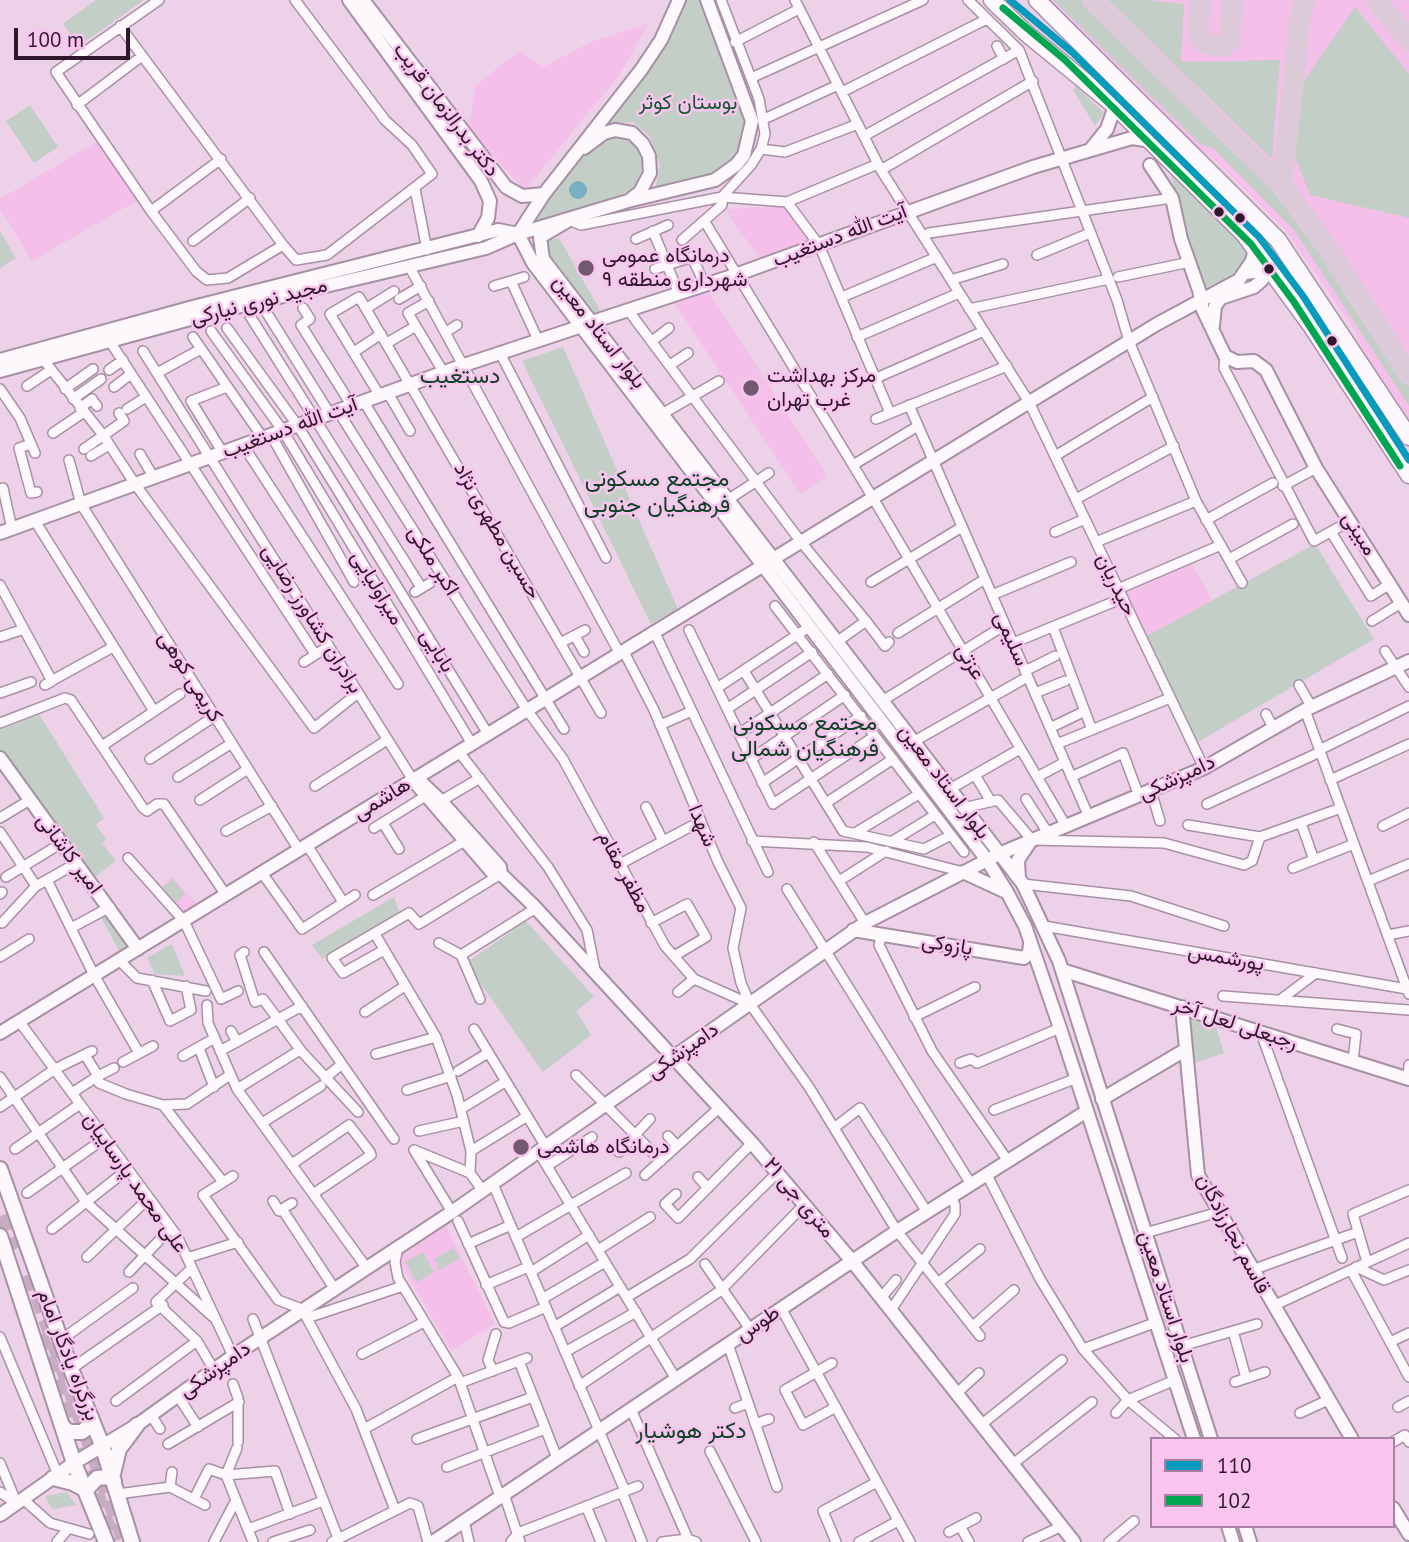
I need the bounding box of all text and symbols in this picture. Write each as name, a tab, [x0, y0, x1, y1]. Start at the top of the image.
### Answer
scale bar	[18, 14, 133, 58]
text: 100 m	[27, 26, 84, 53]
street label: دکتر بدرالزمان قریب	[387, 38, 505, 182]
park label: بوستان کوثر	[639, 90, 737, 116]
street label: آیت الله دستغیب	[769, 199, 911, 273]
unlabelled marker	[1212, 205, 1226, 219]
unlabelled marker	[1233, 211, 1247, 225]
place label: درمانگاه عمومی شهرداری منطقه ۹	[602, 243, 748, 293]
marker: درمانگاه عمومی شهرداری منطقه ۹	[576, 258, 596, 278]
unlabelled marker	[1262, 262, 1276, 276]
street label: بلوار استاد معین	[547, 270, 651, 394]
street label: مجید نوری نیارکی	[188, 273, 330, 331]
unlabelled marker	[1325, 334, 1339, 348]
district label: دستغیب	[420, 362, 500, 390]
place label: مرکز بهداشت غرب تهران	[767, 363, 876, 413]
marker: مرکز بهداشت غرب تهران	[741, 378, 761, 398]
street label: آیت الله دستغیب	[219, 392, 361, 464]
street label: حسین مطهری نژاد	[448, 458, 546, 604]
district label: مجتمع مسکونی فرهنگیان جنوبی	[584, 465, 730, 519]
street label: مبینی	[1336, 507, 1382, 561]
street label: اکبر ملکی	[402, 521, 464, 601]
street label: برادران کشاورز رضایی	[256, 540, 368, 698]
street label: میراولیایی	[345, 546, 409, 630]
street label: حیدریان	[1090, 550, 1142, 620]
street label: سلیمی	[988, 608, 1034, 670]
street label: بابایی	[414, 625, 460, 677]
street label: کریمی کوهی	[152, 627, 228, 727]
street label: عزتی	[950, 639, 990, 685]
district label: مجتمع مسکونی فرهنگیان شمالی	[731, 709, 879, 763]
street label: بلوار استاد معین	[893, 720, 995, 844]
street label: دامپزشکی	[1135, 749, 1219, 807]
street label: هاشمی	[349, 772, 415, 826]
street label: شهدا	[682, 801, 722, 851]
street label: امیر کاشانی	[30, 809, 108, 899]
street label: مظفر مقام	[592, 827, 656, 917]
street label: پازوکی	[920, 929, 974, 961]
street label: پورشمس	[1186, 939, 1266, 977]
street label: رجبعلی لعل آخر	[1169, 992, 1301, 1056]
street label: دامپزشکی	[642, 1017, 724, 1085]
street label: علی محمد پارساییان	[77, 1108, 193, 1258]
place label: درمانگاه هاشمی	[537, 1134, 670, 1160]
marker: درمانگاه هاشمی	[511, 1137, 531, 1157]
street label: ۲۱ متری جی	[758, 1153, 840, 1243]
street label: قاسم نجارزادگان	[1191, 1169, 1275, 1299]
street label: بلوار استاد معین	[1133, 1228, 1199, 1366]
street label: بزرگراه یادگار امام	[31, 1286, 105, 1424]
street label: طوس	[731, 1300, 785, 1348]
street label: دامپزشکی	[174, 1336, 256, 1404]
district label: دکتر هوشیار	[636, 1417, 746, 1445]
legend	[1150, 1437, 1395, 1528]
text: 110	[1217, 1452, 1251, 1479]
text: 102	[1217, 1487, 1251, 1514]

